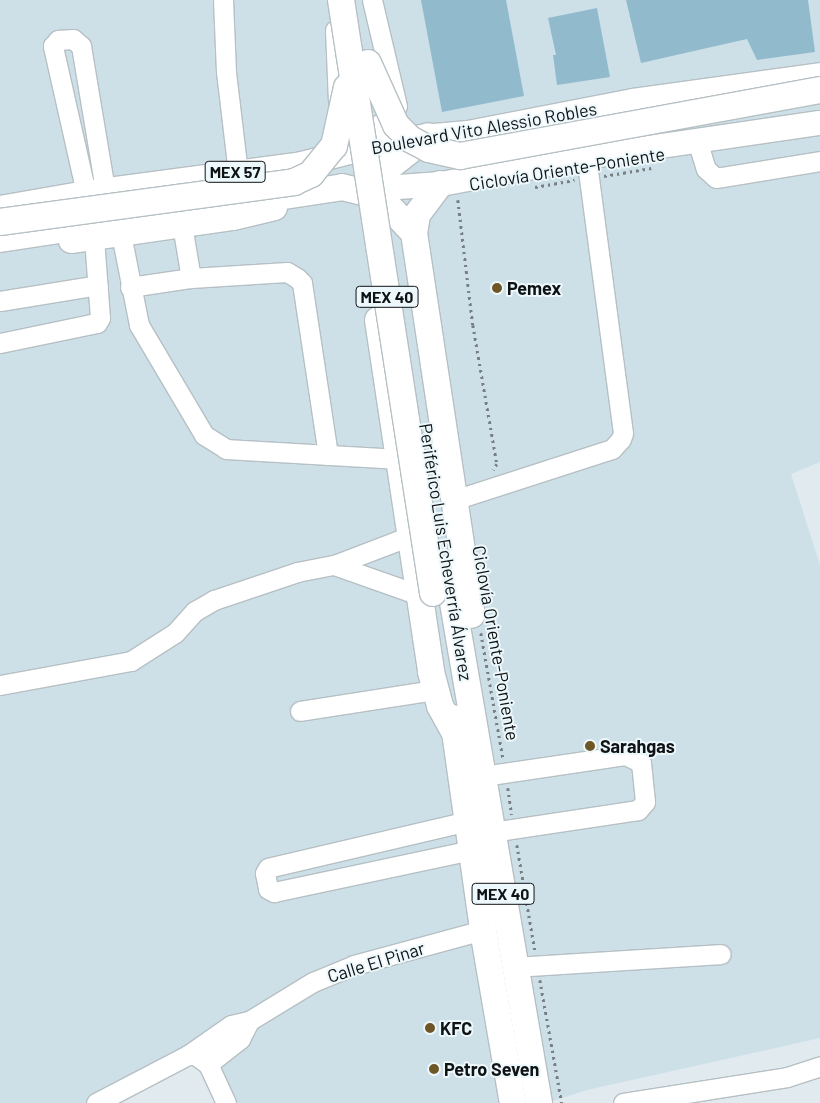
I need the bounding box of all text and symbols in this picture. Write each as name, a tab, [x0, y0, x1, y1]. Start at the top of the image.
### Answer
street label: Boulevard Vito Alessio Robles	[369, 97, 599, 159]
street label: Ciclovía Oriente-Poniente	[468, 143, 666, 195]
road number: MEX 57	[204, 158, 266, 186]
place label: Pemex	[507, 277, 561, 299]
marker: Pemex	[491, 282, 503, 294]
road number: MEX 40	[354, 284, 420, 310]
street label: Periférico Luis Echeverría Álvarez	[415, 422, 477, 682]
street label: Ciclovía Oriente-Poniente	[468, 544, 524, 742]
place label: Sarahgas	[600, 735, 675, 757]
marker: Sarahgas	[584, 740, 596, 752]
road number: MEX 40	[470, 881, 536, 908]
street label: Calle El Pinar	[325, 937, 427, 987]
place label: KFC	[440, 1017, 472, 1039]
marker: KFC	[424, 1022, 436, 1034]
place label: Petro Seven	[444, 1058, 539, 1080]
marker: Petro Seven	[428, 1063, 440, 1075]

